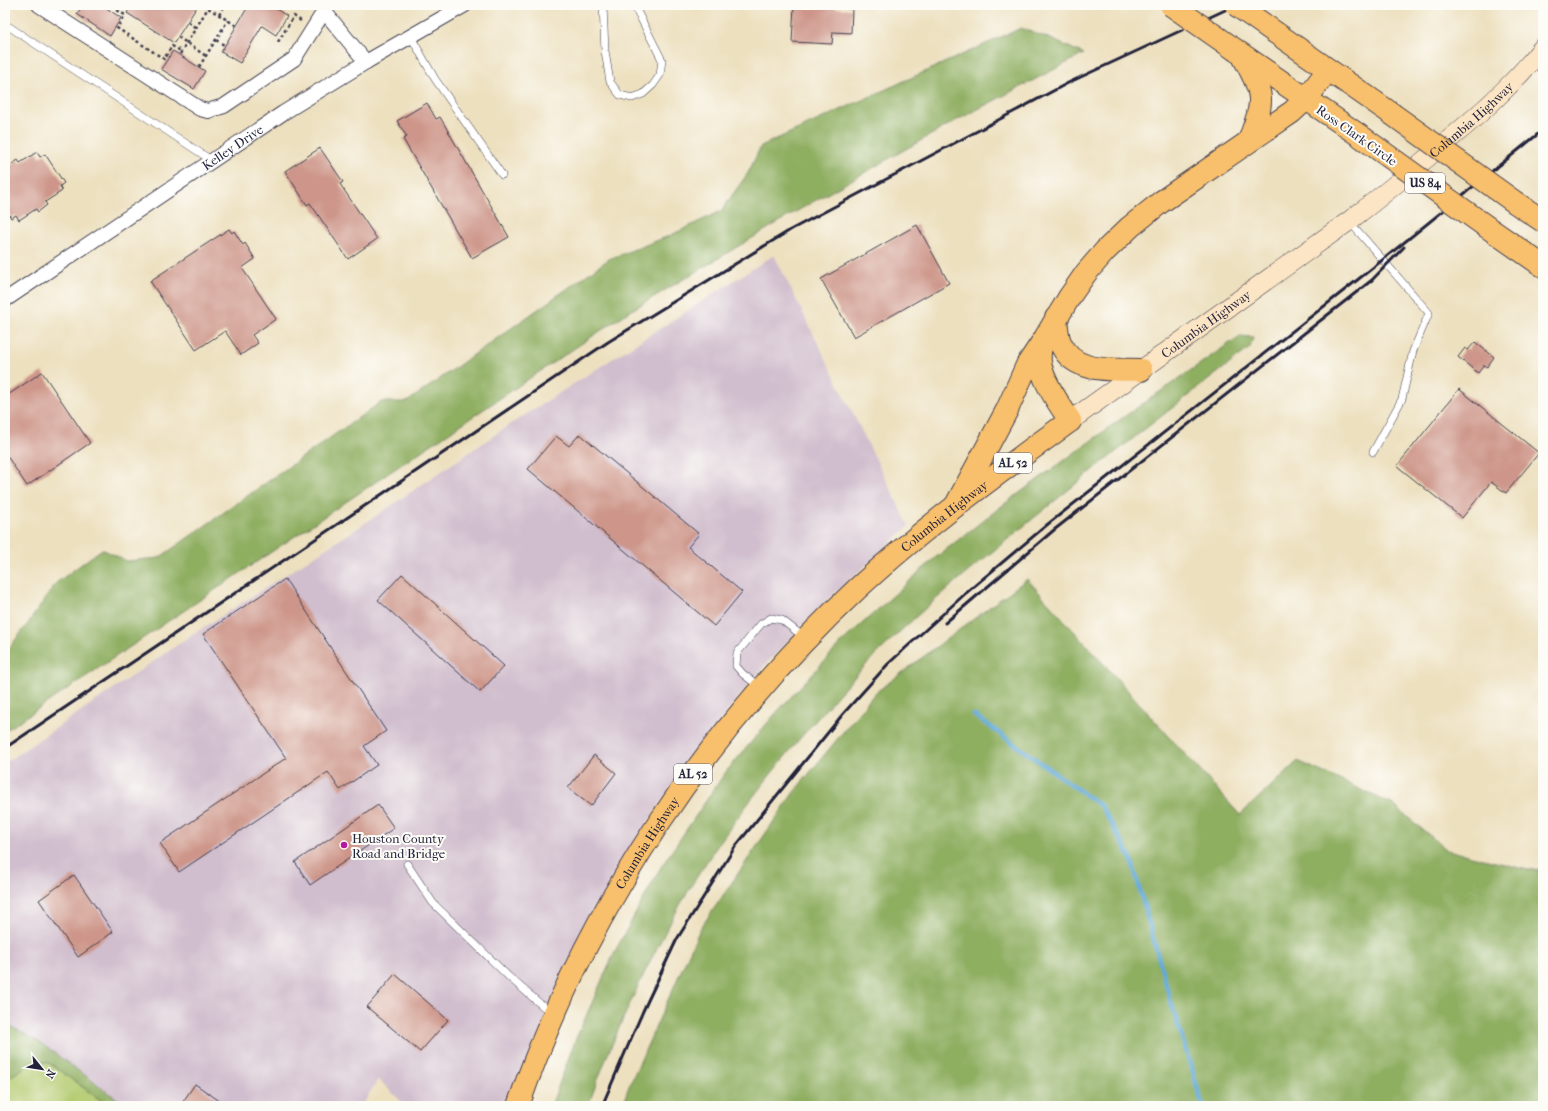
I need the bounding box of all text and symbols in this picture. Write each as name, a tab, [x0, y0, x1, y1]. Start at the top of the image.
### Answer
street label: Columbia Highway	[1426, 78, 1517, 161]
street label: Ross Clark Circle	[1313, 102, 1400, 169]
street label: Kelley Drive	[199, 121, 267, 173]
road number: US 84	[1405, 173, 1445, 193]
street label: Columbia Highway	[1158, 286, 1255, 361]
road number: AL 52	[994, 453, 1032, 473]
street label: Columbia Highway	[898, 477, 992, 555]
road number: AL 52	[674, 764, 712, 784]
street label: Columbia Highway	[612, 793, 683, 892]
place label: Houston County Road and Bridge	[352, 831, 446, 861]
marker: Houston County Road and Bridge	[339, 840, 349, 850]
north arrow	[22, 1049, 62, 1089]
text: N	[42, 1067, 58, 1081]

